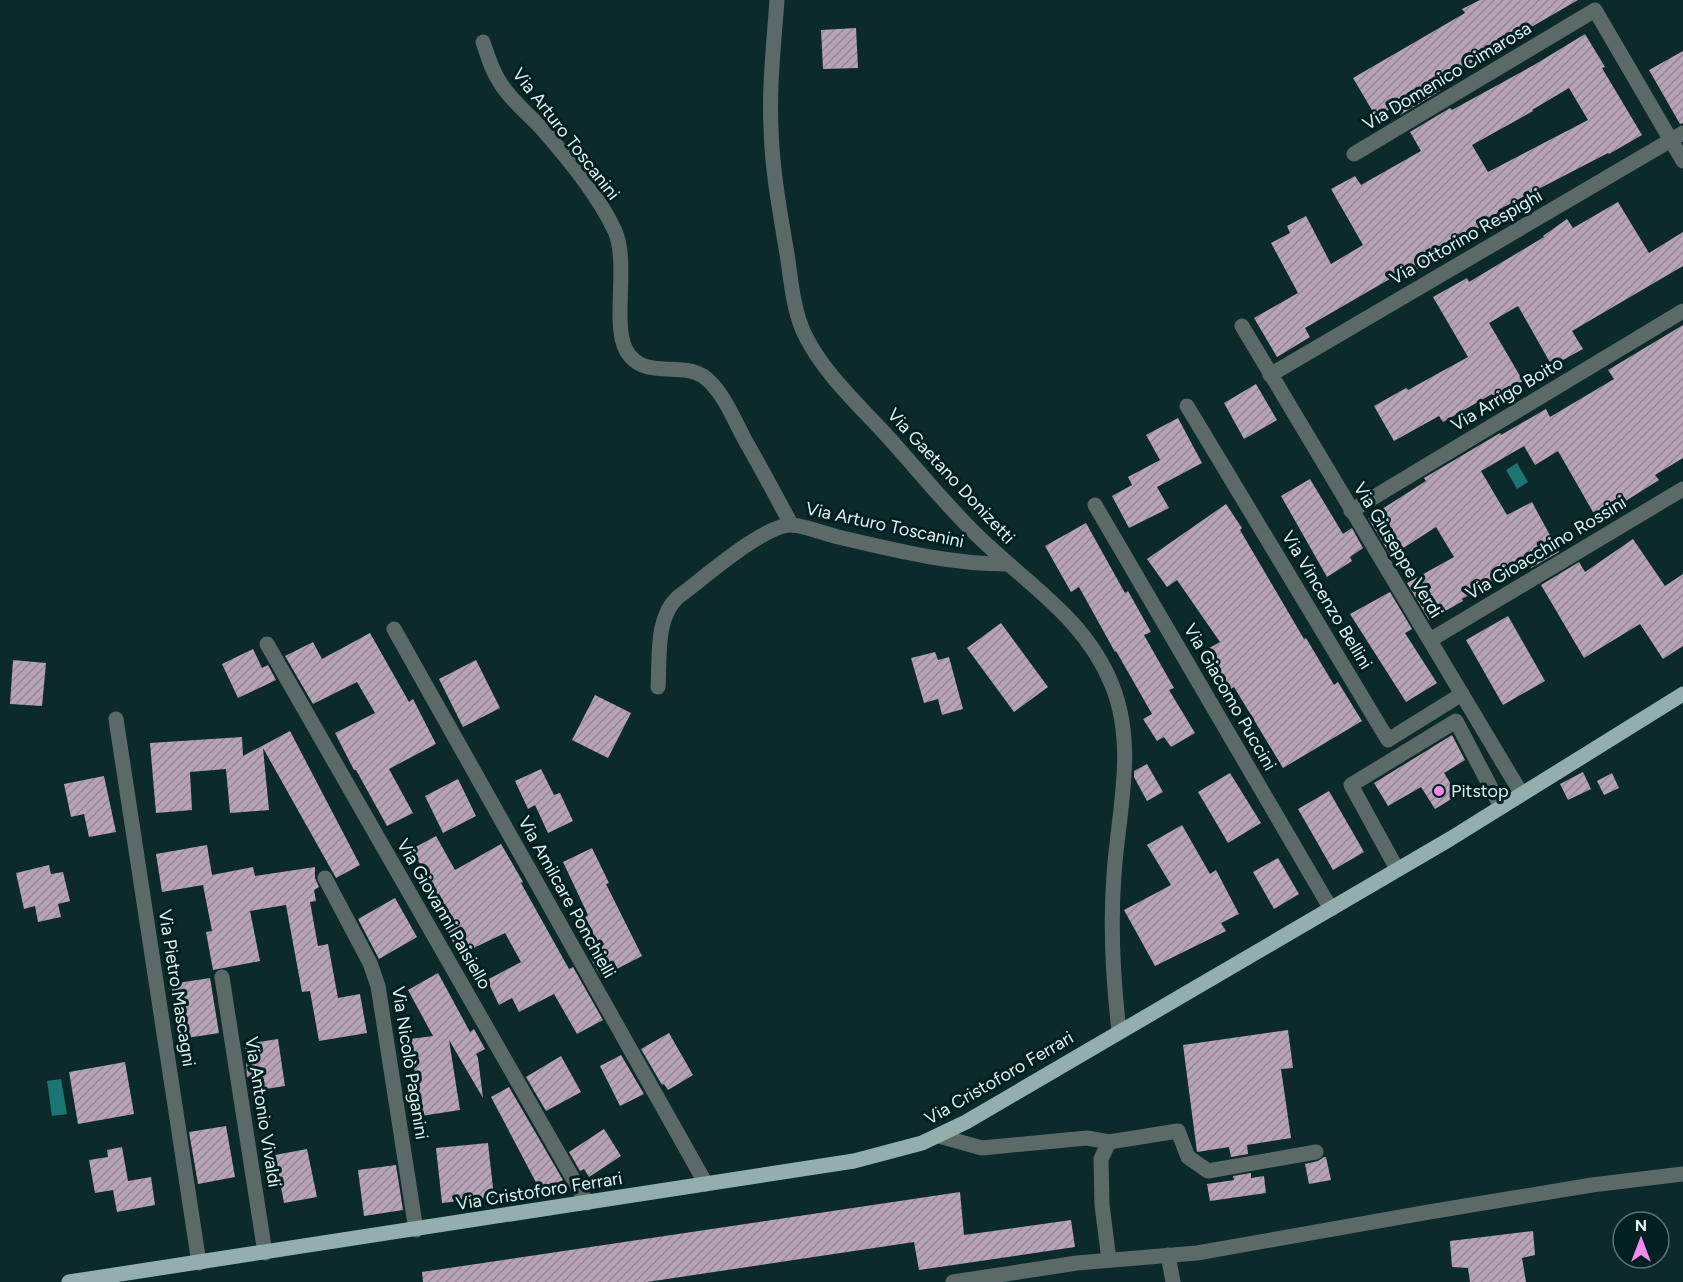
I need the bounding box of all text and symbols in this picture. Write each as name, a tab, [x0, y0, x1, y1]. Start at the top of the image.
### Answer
street label: Via Domenico Cimarosa	[1359, 17, 1535, 135]
street label: Via Arturo Toscanini	[508, 64, 624, 204]
street label: Via Ottorino Respighi	[1386, 184, 1546, 290]
street label: Via Arrigo Boito	[1447, 352, 1567, 436]
street label: Via Gaetano Donizetti	[882, 404, 1020, 548]
street label: Via Giuseppe Verdi	[1349, 478, 1447, 622]
street label: Via Gioacchino Rossini	[1462, 491, 1630, 605]
street label: Via Arturo Toscanini	[804, 497, 966, 553]
street label: Via Vincenzo Bellini	[1277, 527, 1377, 673]
street label: Via Giacomo Puccini	[1179, 620, 1281, 774]
place label: Pitstop	[1451, 780, 1509, 802]
marker: Pitstop	[1432, 784, 1446, 798]
street label: Via Amilcare Ponchielli	[513, 812, 621, 982]
street label: Via Giovanni Paisiello	[392, 835, 496, 993]
street label: Via Pietro Mascagni	[154, 908, 200, 1068]
street label: Via Nicolò Paganini	[387, 985, 433, 1141]
street label: Via Cristoforo Ferrari	[921, 1026, 1077, 1130]
street label: Via Antonio Vivaldi	[240, 1035, 286, 1189]
street label: Via Cristoforo Ferrari	[454, 1167, 624, 1215]
north arrow	[1611, 1210, 1671, 1270]
text: N	[1635, 1216, 1647, 1235]

